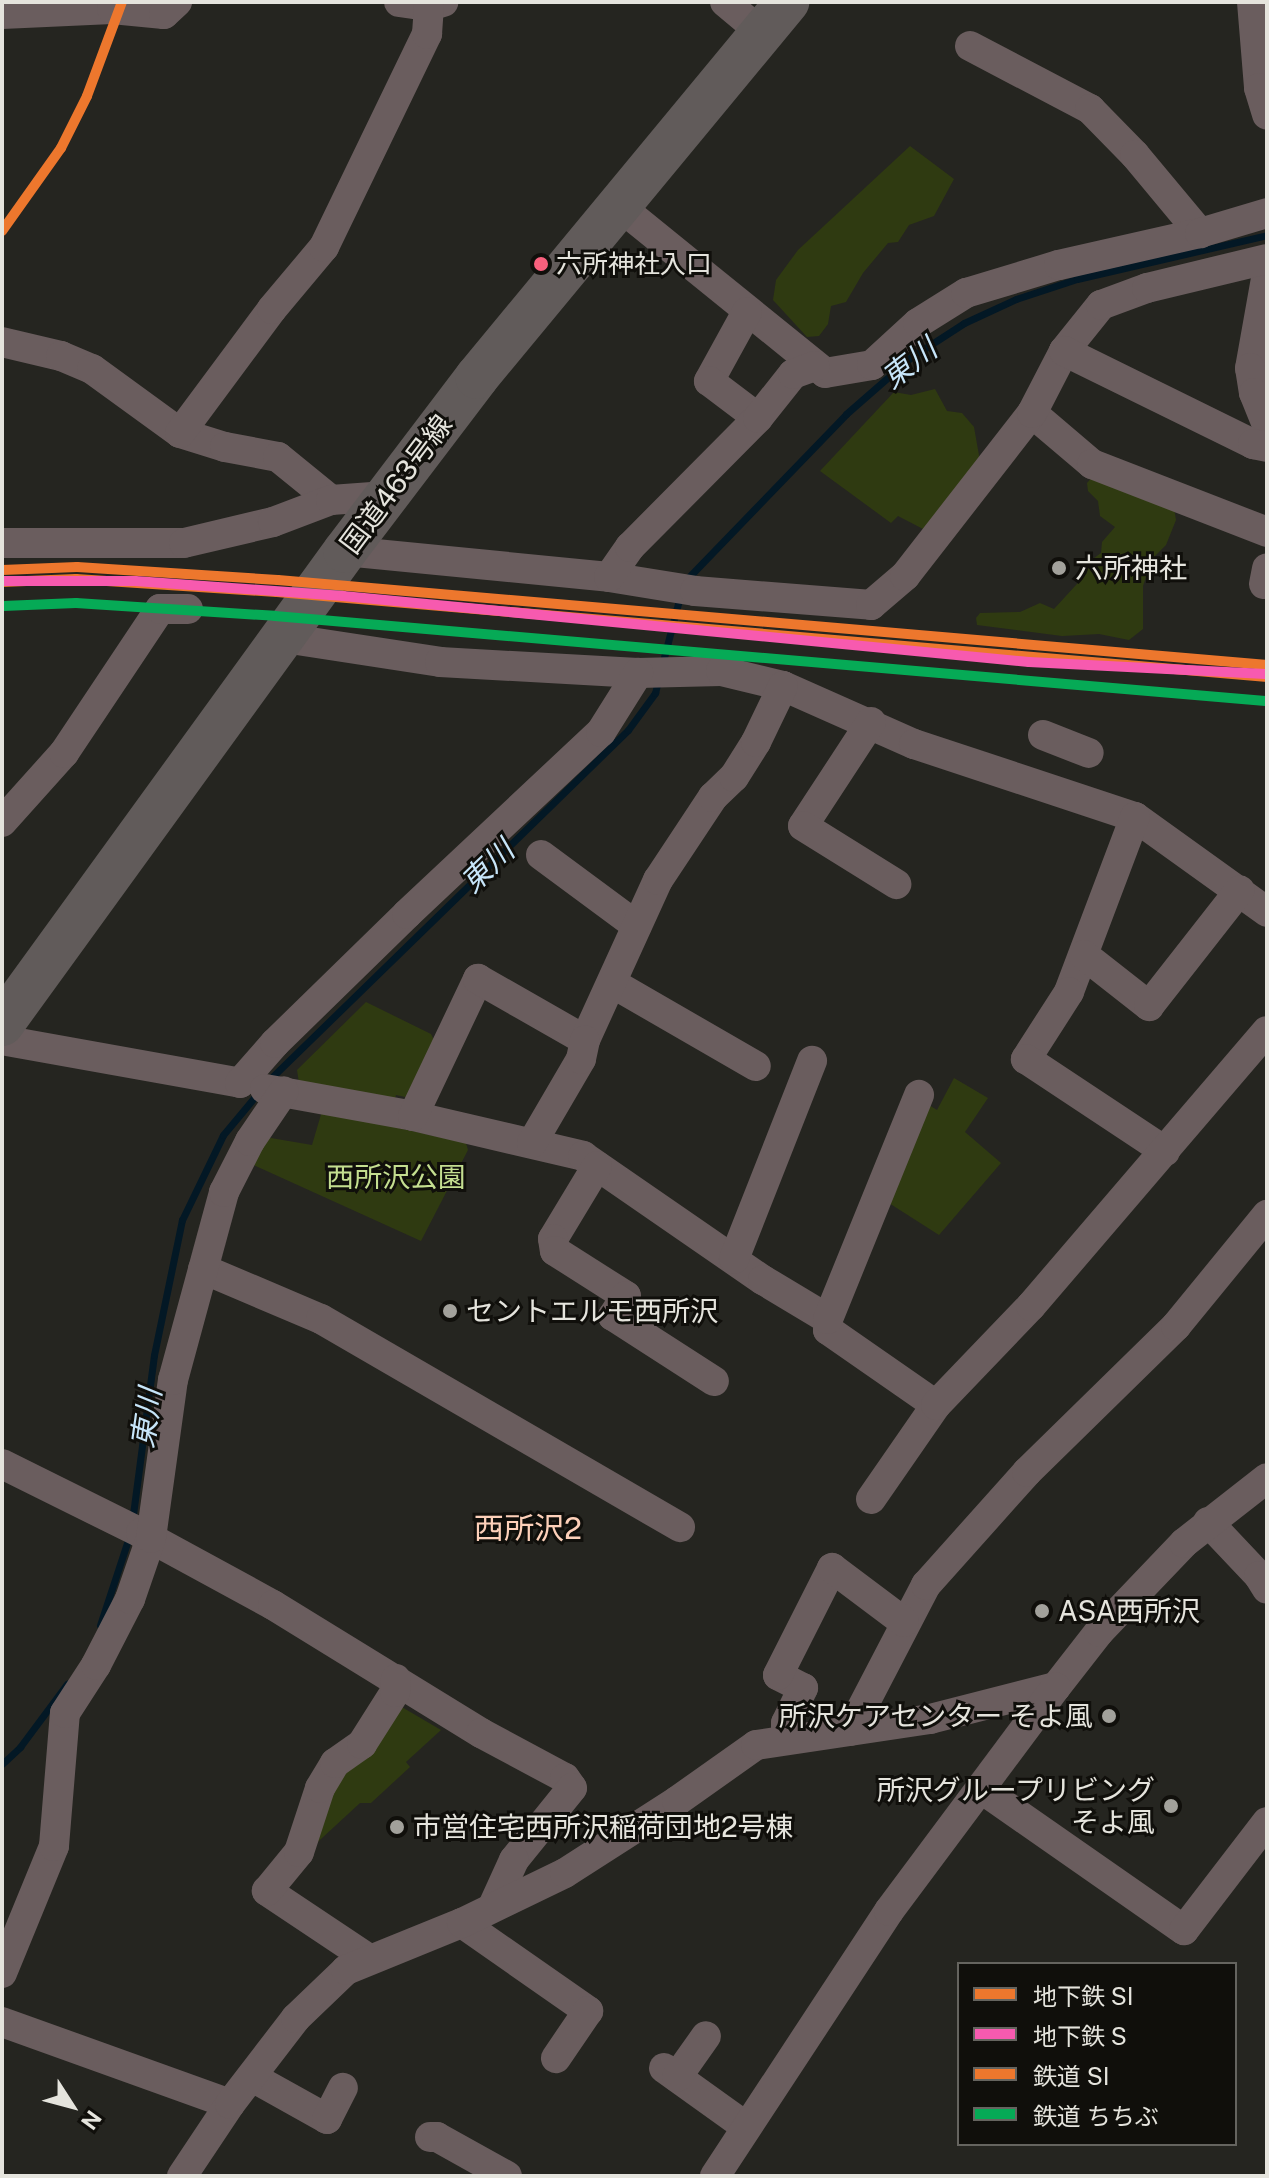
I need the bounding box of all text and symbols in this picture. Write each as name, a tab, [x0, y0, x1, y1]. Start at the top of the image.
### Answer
place label: 六所神社入口	[556, 248, 712, 280]
marker: 六所神社入口	[533, 256, 549, 272]
water label: 東川	[874, 330, 944, 396]
street label: 国道463号線	[333, 408, 459, 560]
place label: 六所神社	[1075, 551, 1187, 585]
marker: 六所神社	[1050, 559, 1068, 577]
water label: 東川	[453, 832, 521, 900]
park label: 西所沢公園	[326, 1160, 466, 1194]
place label: セントエルモ西所沢	[466, 1294, 718, 1328]
marker: セントエルモ西所沢	[441, 1302, 459, 1320]
water label: 東川	[124, 1386, 168, 1450]
district label: 西所沢2	[474, 1510, 582, 1546]
place label: ASA西所沢	[1058, 1594, 1200, 1628]
marker: ASA西所沢	[1033, 1602, 1051, 1620]
place label: 所沢ケアセンター そよ風	[778, 1699, 1093, 1733]
marker: 所沢ケアセンター そよ風	[1100, 1707, 1118, 1725]
place label: 所沢グループリビング そよ風	[875, 1773, 1155, 1839]
marker: 所沢グループリビング そよ風	[1162, 1797, 1180, 1815]
place label: 市営住宅西所沢稲荷団地2号棟	[413, 1810, 794, 1844]
marker: 市営住宅西所沢稲荷団地2号棟	[388, 1818, 406, 1836]
legend	[957, 1962, 1237, 2146]
text: 地下鉄 SI	[1033, 1982, 1134, 2010]
text: 地下鉄 S	[1033, 2022, 1127, 2050]
text: 鉄道 SI	[1033, 2062, 1110, 2090]
north arrow	[32, 2066, 112, 2146]
text: 鉄道 ちちぶ	[1033, 2102, 1159, 2130]
text: N	[76, 2106, 107, 2135]

